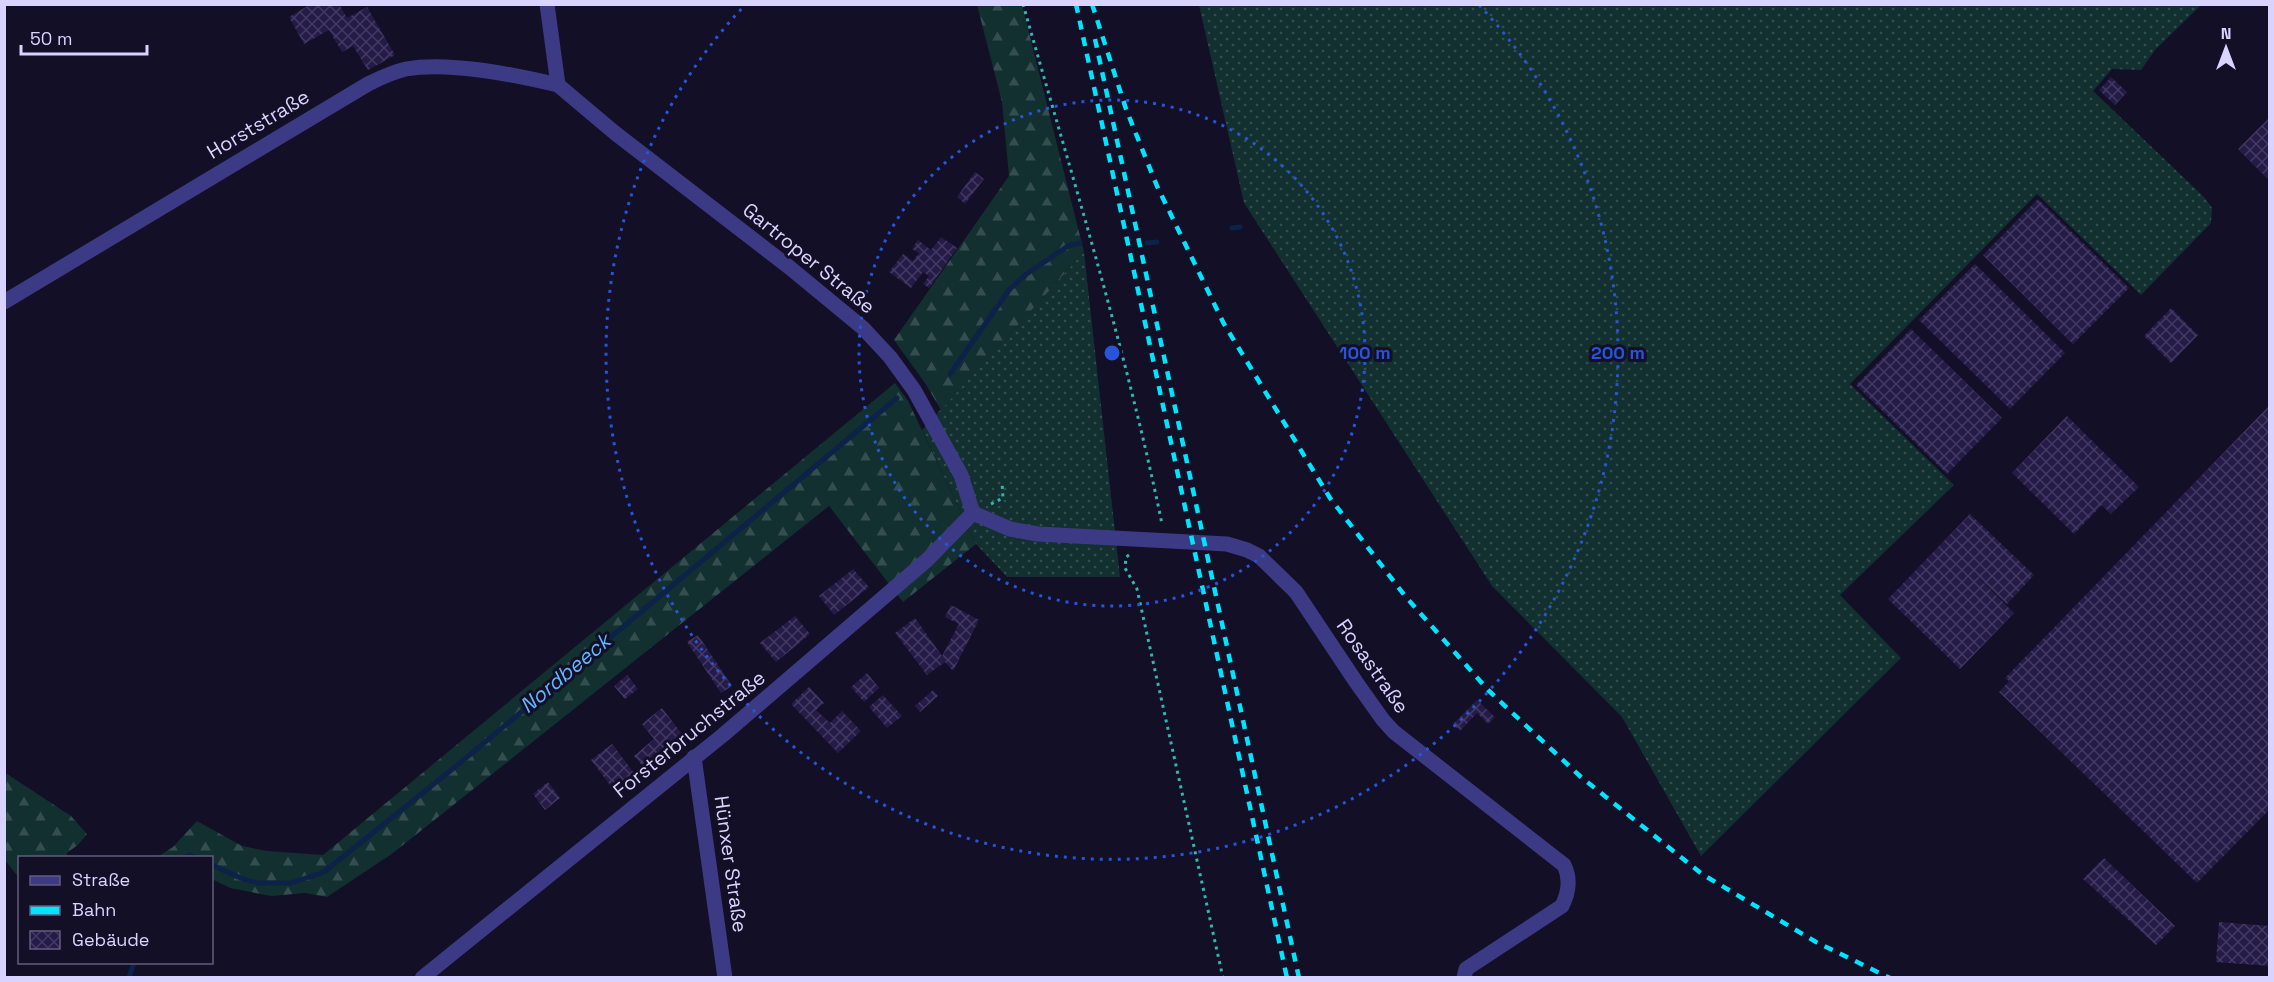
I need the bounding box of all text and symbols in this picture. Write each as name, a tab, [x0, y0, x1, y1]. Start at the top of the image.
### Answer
scale bar	[21, 18, 147, 56]
north arrow	[2196, 18, 2256, 78]
text: N	[2221, 23, 2231, 44]
text: 50 m	[30, 27, 72, 50]
street label: Horststraße	[202, 83, 314, 165]
street label: Gartroper Straße	[738, 197, 880, 319]
text: 100 m	[1339, 341, 1391, 364]
text: 200 m	[1591, 341, 1645, 364]
centre of rings	[1102, 343, 1122, 363]
street label: Rosastraße	[1331, 614, 1415, 718]
water label: Nordbeeck	[514, 625, 618, 719]
street label: Forsterbruchstraße	[608, 665, 770, 803]
street label: Hünxer Straße	[709, 794, 753, 934]
legend	[18, 856, 213, 964]
text: Straße	[72, 868, 130, 891]
text: Bahn	[72, 898, 116, 921]
text: Gebäude	[72, 928, 150, 951]

